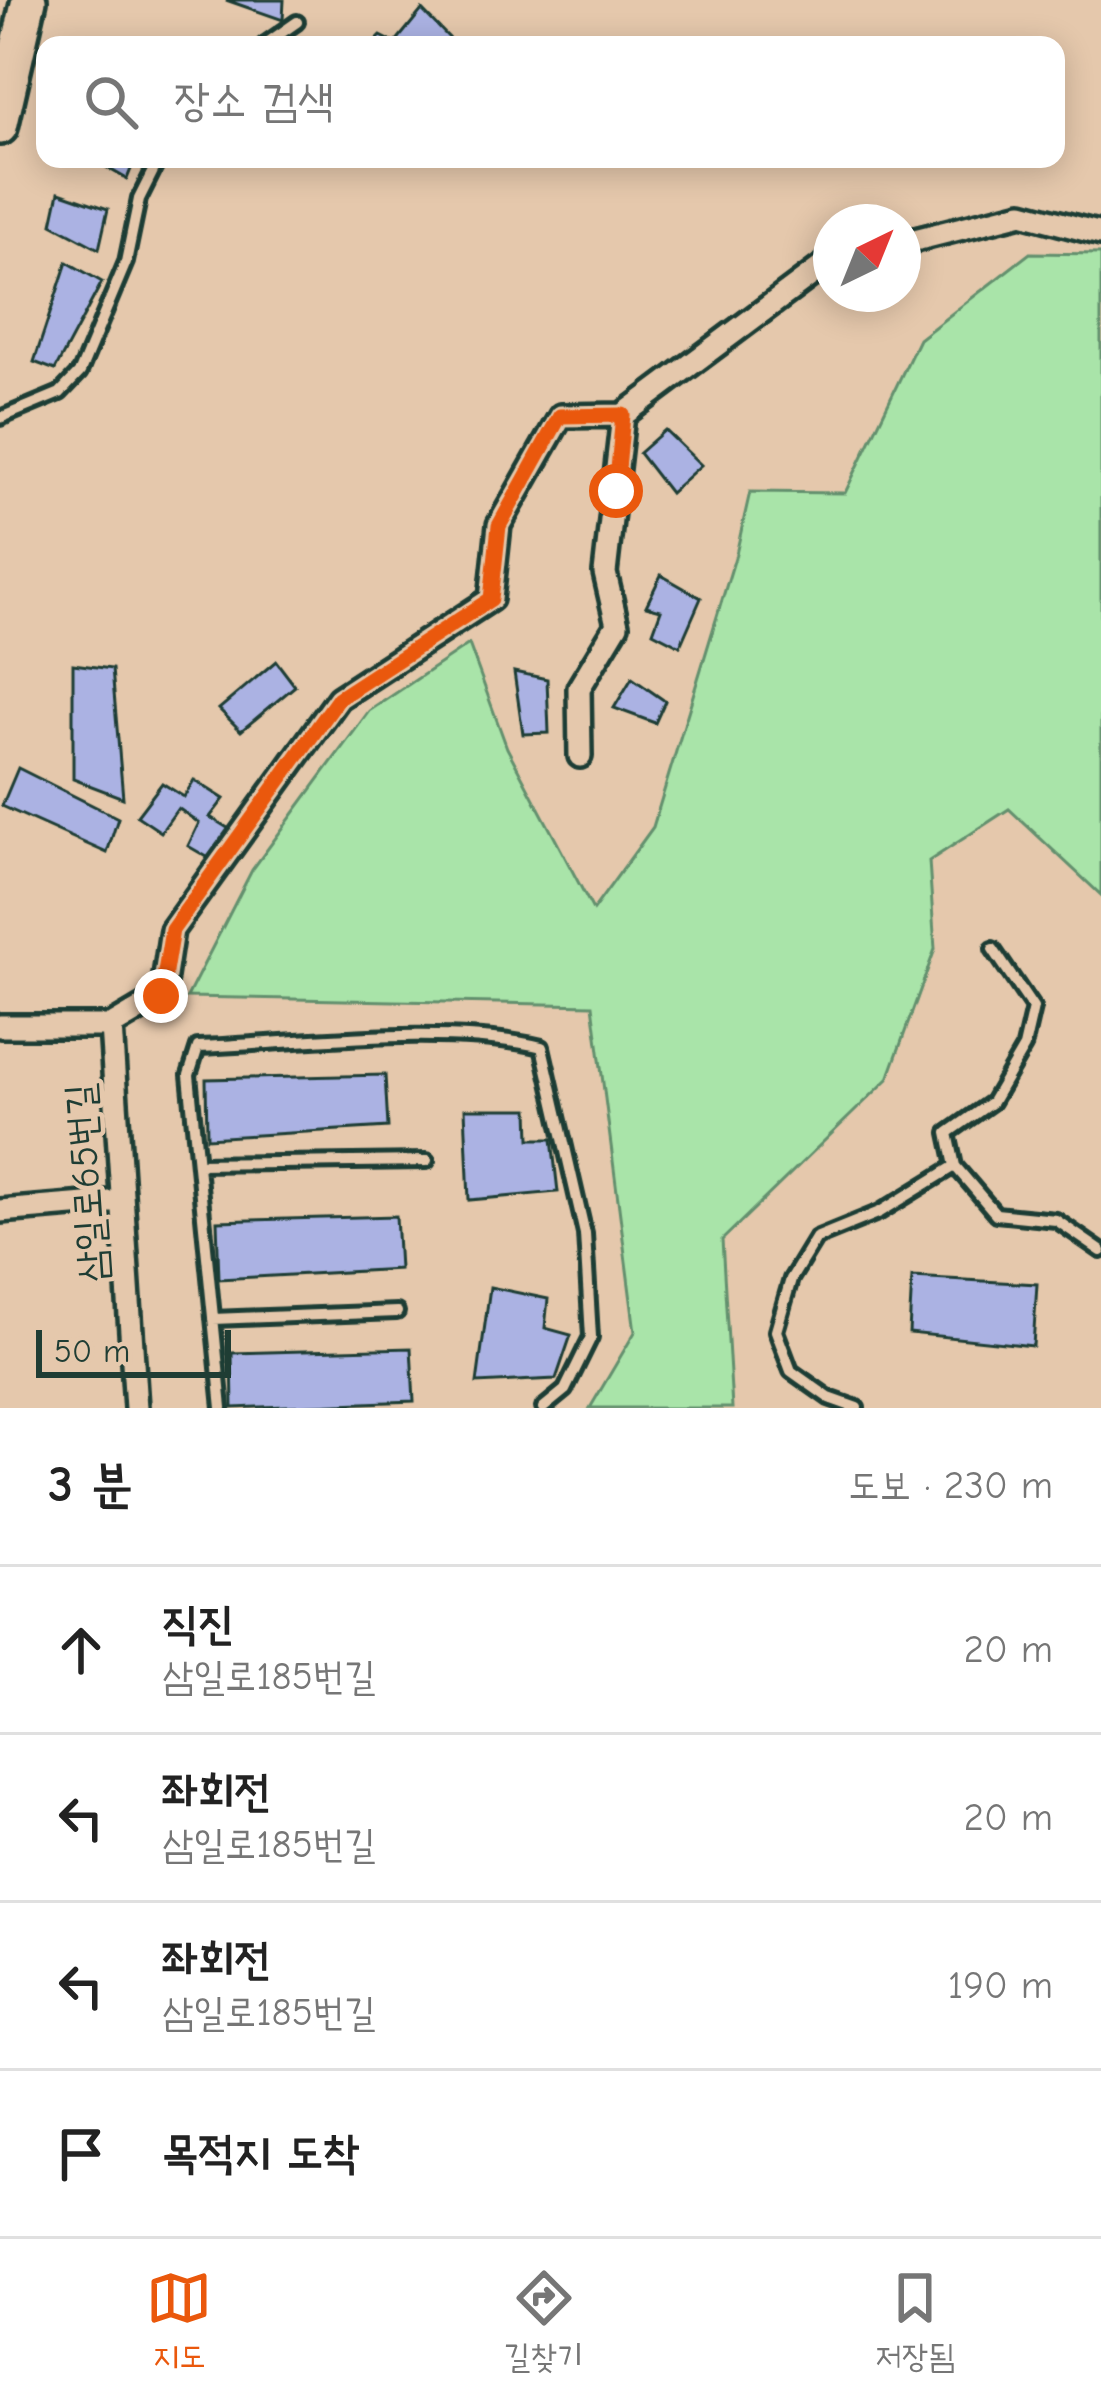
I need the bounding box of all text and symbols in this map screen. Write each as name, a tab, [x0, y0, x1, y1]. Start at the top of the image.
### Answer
search box	[36, 36, 1065, 168]
icon: search	[78, 69, 144, 135]
text: 장소 검색	[174, 74, 334, 126]
north arrow	[813, 204, 921, 312]
route start	[589, 464, 643, 518]
route end	[134, 969, 188, 1023]
street label: 삼일로65번길	[57, 1082, 116, 1284]
scale bar	[36, 1324, 231, 1377]
text: 50 m	[54, 1332, 130, 1370]
text: 3 분	[48, 1455, 132, 1514]
text: 도보 · 230 m	[848, 1463, 1053, 1508]
text: 직진	[162, 1597, 234, 1649]
icon: ahead	[48, 1617, 114, 1683]
text: 20 m	[964, 1627, 1053, 1672]
text: 삼일로185번길	[162, 1654, 376, 1699]
text: 좌회전	[162, 1765, 271, 1817]
icon: left	[48, 1785, 114, 1851]
text: 20 m	[964, 1795, 1053, 1840]
text: 삼일로185번길	[162, 1822, 376, 1867]
text: 좌회전	[162, 1933, 271, 1985]
icon: left	[48, 1953, 114, 2019]
text: 190 m	[948, 1963, 1053, 2008]
text: 삼일로185번길	[162, 1990, 376, 2035]
icon: arrive	[48, 2121, 114, 2187]
text: 목적지 도착	[162, 2126, 359, 2178]
tab: 지도	[146, 2265, 212, 2378]
tab: 길찾기	[504, 2265, 583, 2378]
tab: 저장됨	[875, 2265, 955, 2378]

